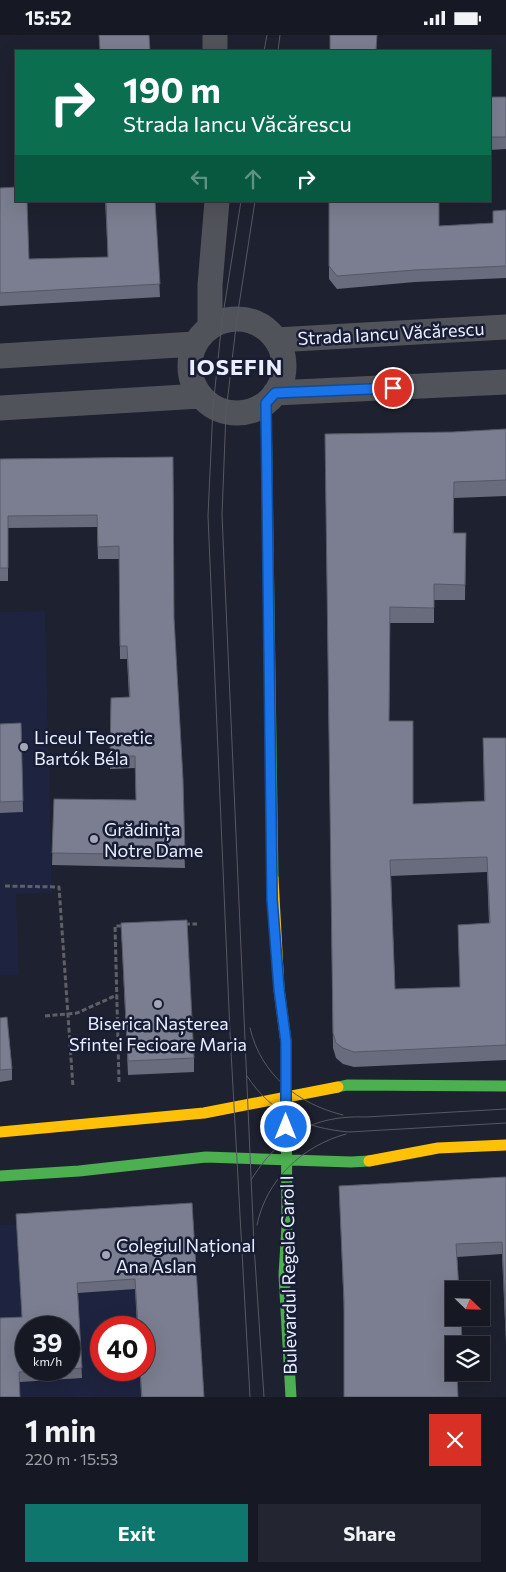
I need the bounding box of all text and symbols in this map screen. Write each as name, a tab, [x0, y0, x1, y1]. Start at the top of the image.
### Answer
text: 15:52	[25, 6, 72, 29]
text: 190 m	[123, 67, 221, 110]
icon: right	[40, 70, 105, 135]
text: Strada Iancu Văcărescu	[123, 110, 352, 137]
icon: left	[186, 165, 214, 193]
icon: ahead	[239, 165, 267, 193]
icon: right	[292, 165, 320, 193]
street label: Strada Iancu Văcărescu	[297, 317, 485, 349]
district label: IOSEFIN	[189, 353, 283, 380]
pin	[372, 367, 414, 409]
icon: arrive	[379, 374, 407, 402]
place label: Liceul Teoretic Bartók Béla	[34, 726, 153, 769]
marker: Liceul Teoretic Bartók Béla	[18, 741, 30, 753]
place label: Grădinița Notre Dame	[104, 818, 203, 861]
marker: Grădinița Notre Dame	[88, 833, 100, 845]
marker: Biserica Nașterea Sfintei Fecioare Maria	[152, 998, 164, 1010]
place label: Biserica Nașterea Sfintei Fecioare Maria	[69, 1012, 247, 1055]
position arrow	[259, 1100, 311, 1152]
street label: Bulevardul Regele Carol I	[275, 1175, 301, 1375]
place label: Colegiul Național Ana Aslan	[116, 1234, 256, 1277]
marker: Colegiul Național Ana Aslan	[100, 1249, 112, 1261]
north arrow	[445, 1281, 490, 1326]
map controls	[445, 1281, 490, 1381]
speed limit sign: 40	[90, 1316, 155, 1381]
text: 39	[33, 1327, 63, 1357]
button: layers	[445, 1336, 490, 1381]
text: km/h	[33, 1354, 62, 1368]
text: 1 min	[25, 1411, 96, 1448]
button: close	[429, 1414, 481, 1466]
text: 220 m · 15:53	[25, 1449, 118, 1468]
button: Exit	[25, 1504, 248, 1562]
button: Share	[258, 1504, 481, 1562]

